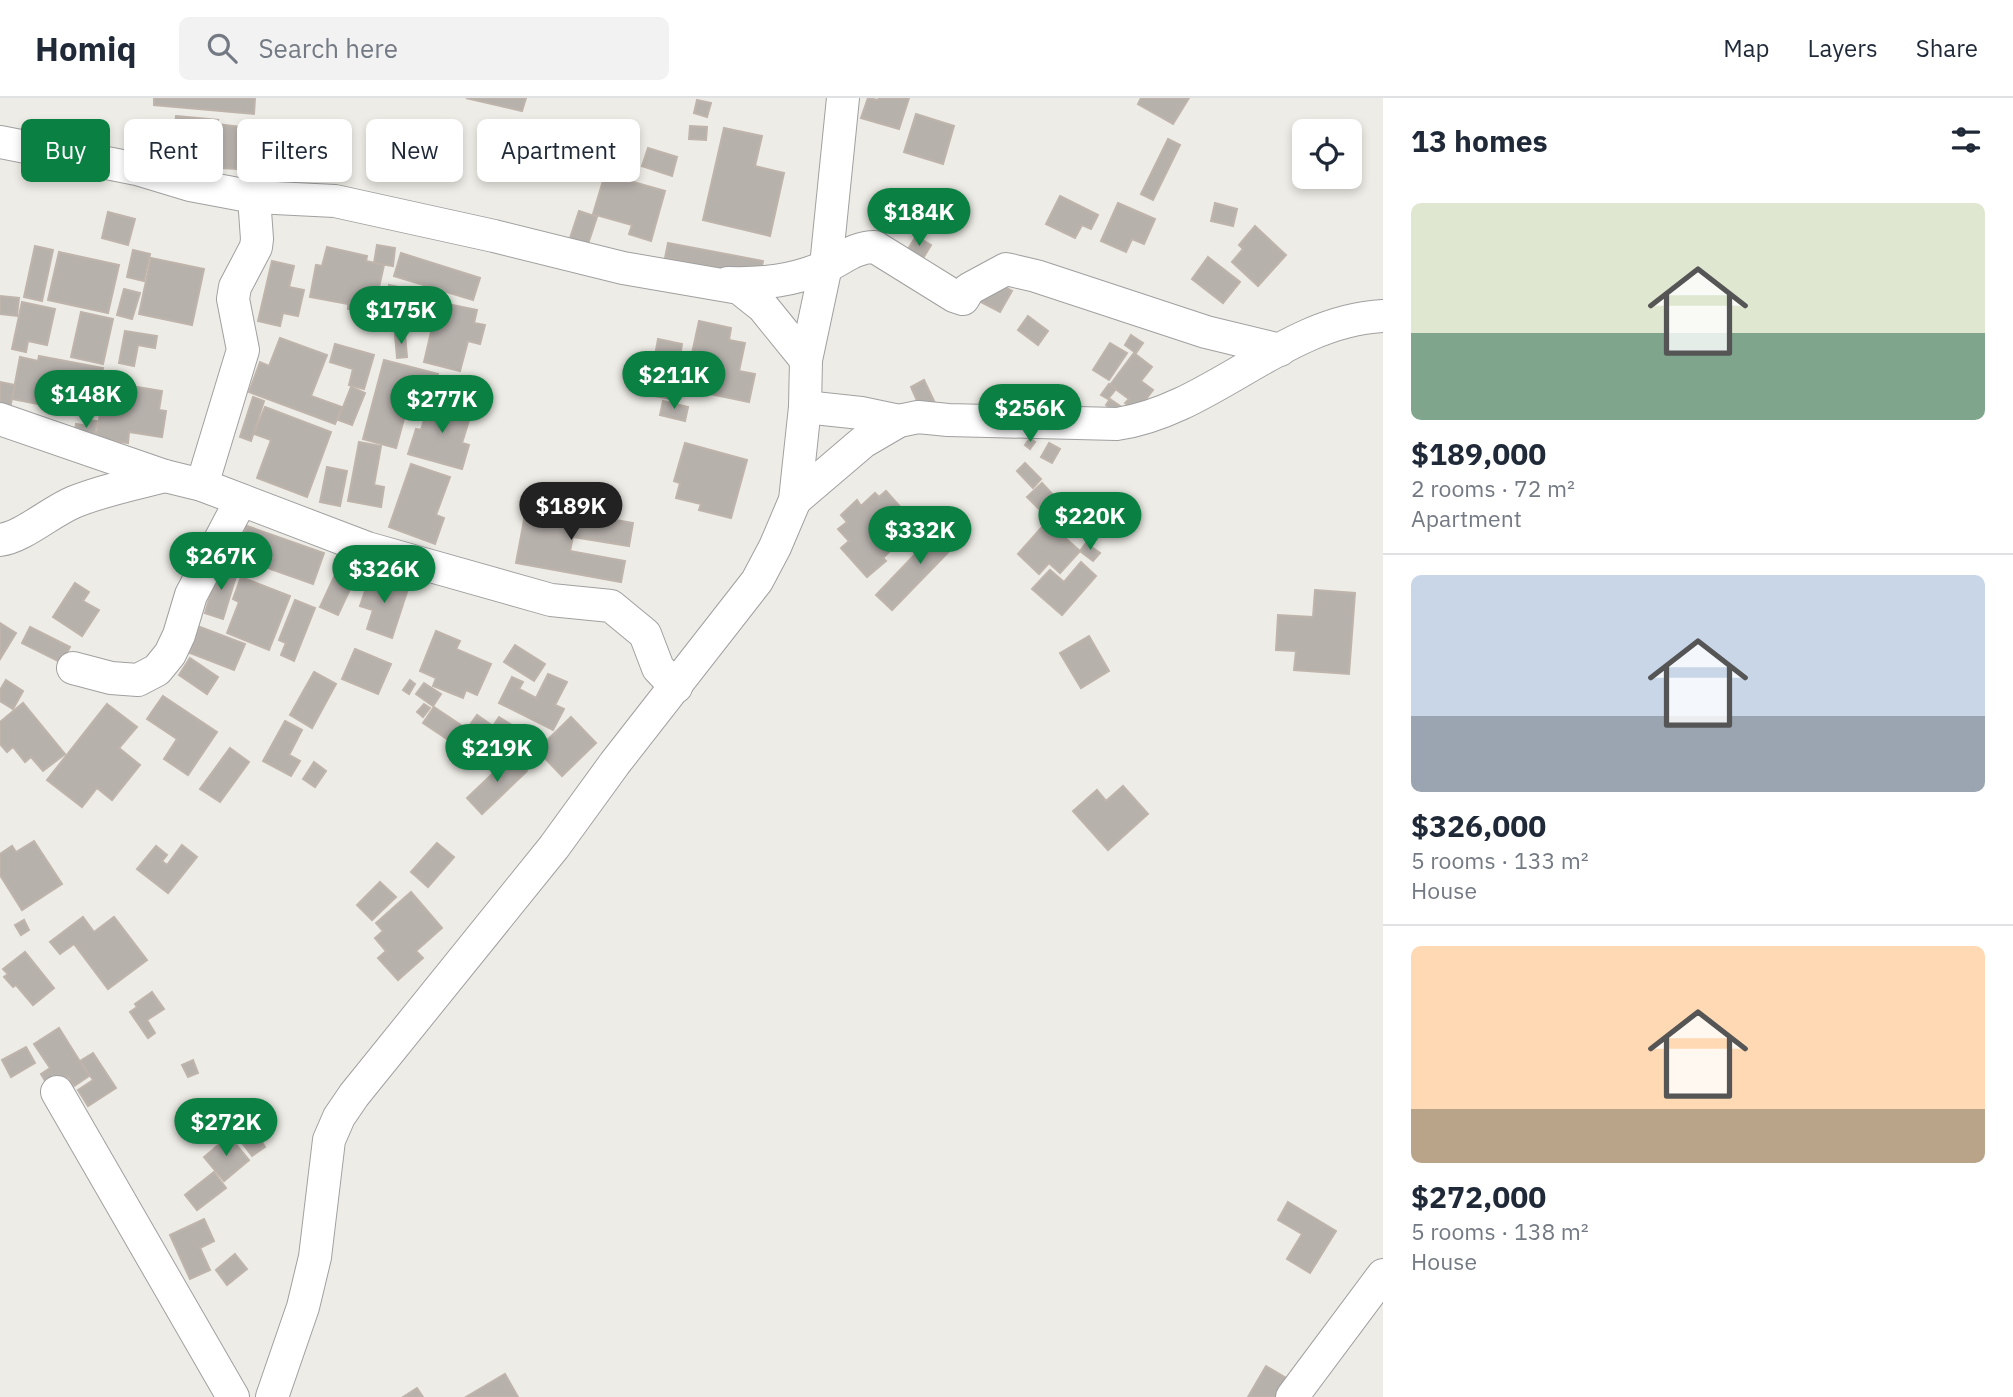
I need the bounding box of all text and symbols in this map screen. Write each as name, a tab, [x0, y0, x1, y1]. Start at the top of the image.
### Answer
search box	[179, 17, 669, 80]
text: Homiq	[35, 27, 137, 70]
icon: search	[203, 29, 241, 67]
text: Search here	[259, 31, 398, 65]
text: Map	[1723, 32, 1770, 64]
text: Layers	[1808, 32, 1878, 64]
text: Share	[1916, 32, 1978, 64]
chip: Buy	[21, 119, 110, 182]
chip: Rent	[124, 119, 223, 182]
chip: Filters	[237, 119, 352, 182]
chip: New	[366, 119, 463, 182]
chip: Apartment	[477, 119, 640, 182]
map controls	[1292, 119, 1362, 189]
button: locate	[1292, 119, 1362, 189]
text: 13 homes	[1411, 121, 1548, 160]
icon: filters	[1947, 121, 1985, 159]
pin: $184K	[870, 188, 968, 248]
text: $184K	[883, 196, 955, 226]
icon: home	[1635, 248, 1761, 374]
pin: $175K	[352, 286, 450, 346]
text: $175K	[365, 294, 437, 324]
pin: $211K	[625, 352, 723, 411]
text: $211K	[638, 359, 710, 389]
pin: $148K	[37, 370, 135, 430]
pin: $277K	[393, 376, 491, 435]
text: $148K	[50, 378, 122, 408]
text: $277K	[406, 383, 478, 413]
pin: $256K	[981, 384, 1079, 444]
text: $256K	[994, 392, 1066, 422]
text: $189,000	[1411, 434, 1546, 473]
text: 2 rooms · 72 m²	[1411, 473, 1575, 503]
pin: $189K	[522, 482, 620, 542]
text: $189K	[535, 490, 607, 520]
pin: $220K	[1041, 492, 1139, 552]
text: $220K	[1054, 500, 1126, 530]
text: Apartment	[1411, 503, 1522, 533]
pin: $332K	[871, 506, 969, 566]
text: $332K	[884, 514, 956, 544]
pin: $267K	[172, 532, 270, 592]
text: $267K	[185, 540, 257, 570]
pin: $326K	[335, 546, 433, 605]
text: $326K	[348, 553, 420, 583]
icon: home	[1635, 620, 1761, 746]
pin: $219K	[448, 724, 546, 784]
text: $219K	[461, 732, 533, 762]
text: $326,000	[1411, 806, 1546, 845]
text: 5 rooms · 133 m²	[1411, 845, 1589, 875]
text: House	[1411, 875, 1477, 905]
icon: home	[1635, 991, 1761, 1117]
pin: $272K	[177, 1098, 275, 1158]
text: $272K	[190, 1106, 262, 1136]
text: $272,000	[1411, 1177, 1546, 1216]
text: 5 rooms · 138 m²	[1411, 1216, 1589, 1246]
text: House	[1411, 1246, 1477, 1276]

